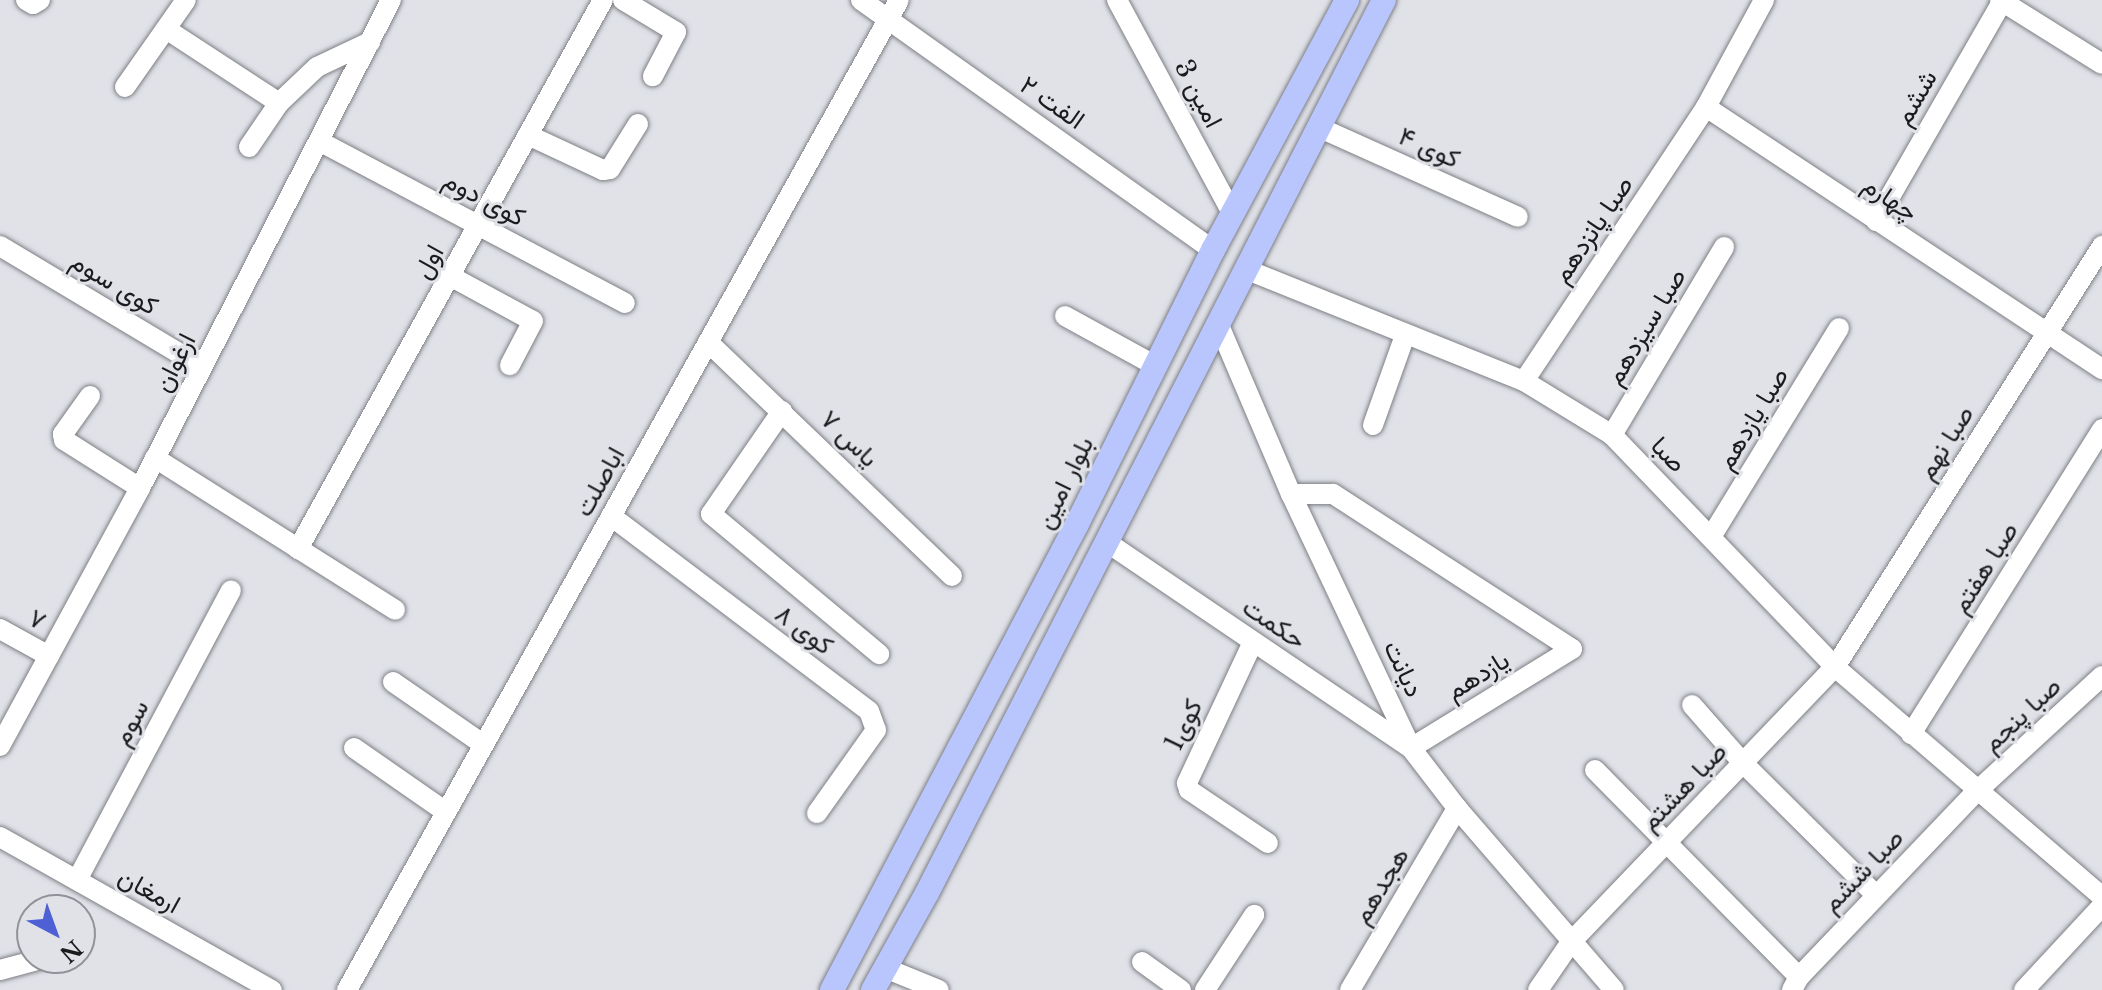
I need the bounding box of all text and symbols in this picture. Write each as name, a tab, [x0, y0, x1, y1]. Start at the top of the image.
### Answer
street label: امین 3	[1167, 55, 1229, 133]
street label: ششم	[1888, 65, 1944, 131]
street label: الفت ۲	[1014, 70, 1090, 136]
street label: کوی ۴	[1394, 121, 1464, 175]
street label: کوی دوم	[438, 164, 530, 234]
street label: چهارم	[1857, 169, 1923, 229]
street label: صبا پانزدهم	[1546, 171, 1640, 289]
street label: اول	[407, 239, 451, 285]
street label: کوی سوم	[65, 246, 163, 322]
street label: صبا سیزدهم	[1599, 263, 1693, 391]
street label: ارغوان	[147, 328, 203, 398]
street label: صبا یازدهم	[1710, 362, 1796, 476]
street label: صبا نهم	[1911, 400, 1981, 486]
street label: یاس ۷	[814, 404, 884, 474]
street label: صبا	[1644, 431, 1692, 479]
street label: بلوار امین	[1029, 432, 1101, 534]
street label: اباصلت	[568, 442, 632, 522]
street label: صبا هفتم	[1945, 517, 2025, 619]
street label: حکمت	[1236, 592, 1312, 656]
street label: کوی ۸	[769, 598, 839, 662]
street label: ۷	[23, 603, 51, 637]
street label: دیانت	[1376, 636, 1430, 702]
street label: یازدهم	[1441, 645, 1515, 707]
street label: صبا پنجم	[1976, 671, 2068, 759]
street label: کوی1	[1158, 694, 1210, 756]
street label: سوم	[106, 695, 156, 751]
street label: صبا هشتم	[1634, 736, 1734, 838]
street label: صبا ششم	[1816, 823, 1910, 919]
street label: هجدهم	[1346, 842, 1416, 930]
street label: ارمغان	[113, 861, 185, 921]
north arrow	[16, 894, 96, 974]
text: N	[54, 934, 87, 968]

